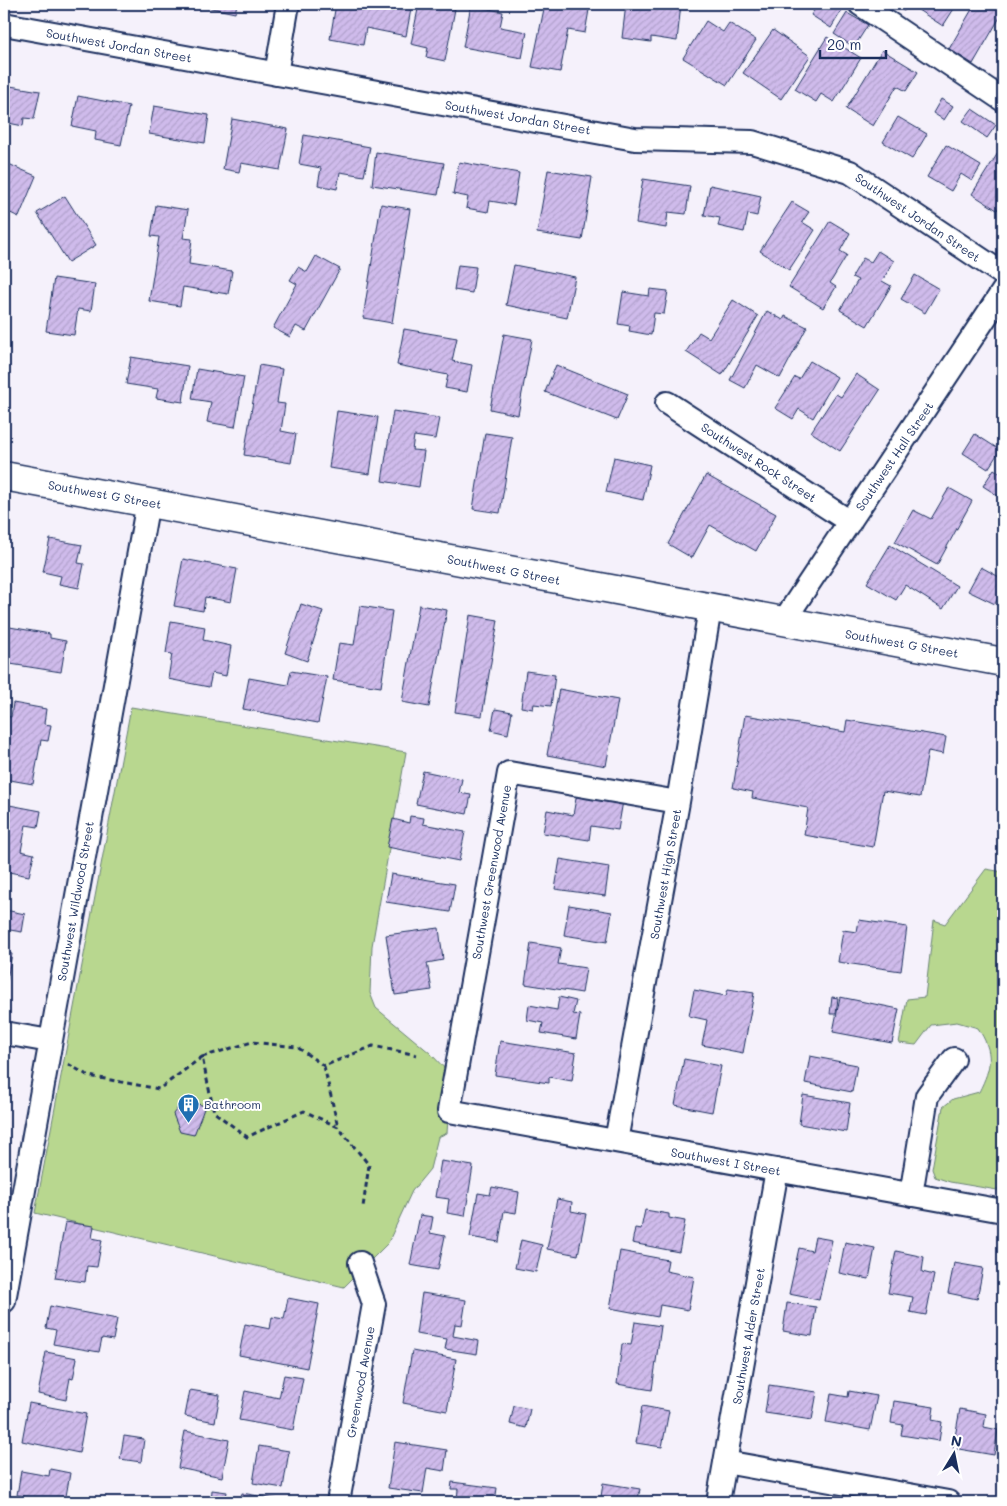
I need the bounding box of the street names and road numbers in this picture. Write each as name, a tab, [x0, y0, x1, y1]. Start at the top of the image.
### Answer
street label: Southwest Jordan Street	[45, 24, 193, 66]
street label: Southwest Jordan Street	[444, 96, 592, 138]
street label: Southwest Jordan Street	[852, 169, 984, 265]
street label: Southwest Hall Street	[852, 398, 936, 514]
street label: Southwest Rock Street	[698, 419, 820, 505]
street label: Southwest G Street	[47, 476, 163, 512]
street label: Southwest G Street	[446, 550, 562, 588]
street label: Southwest G Street	[844, 625, 960, 661]
street label: Southwest Greenwood Avenue	[468, 783, 514, 961]
street label: Southwest High Street	[646, 808, 684, 940]
street label: Southwest Wildwood Street	[53, 820, 97, 982]
street label: Southwest I Street	[670, 1143, 782, 1179]
street label: Southwest Alder Street	[728, 1266, 768, 1406]
street label: Greenwood Avenue	[342, 1325, 378, 1439]

